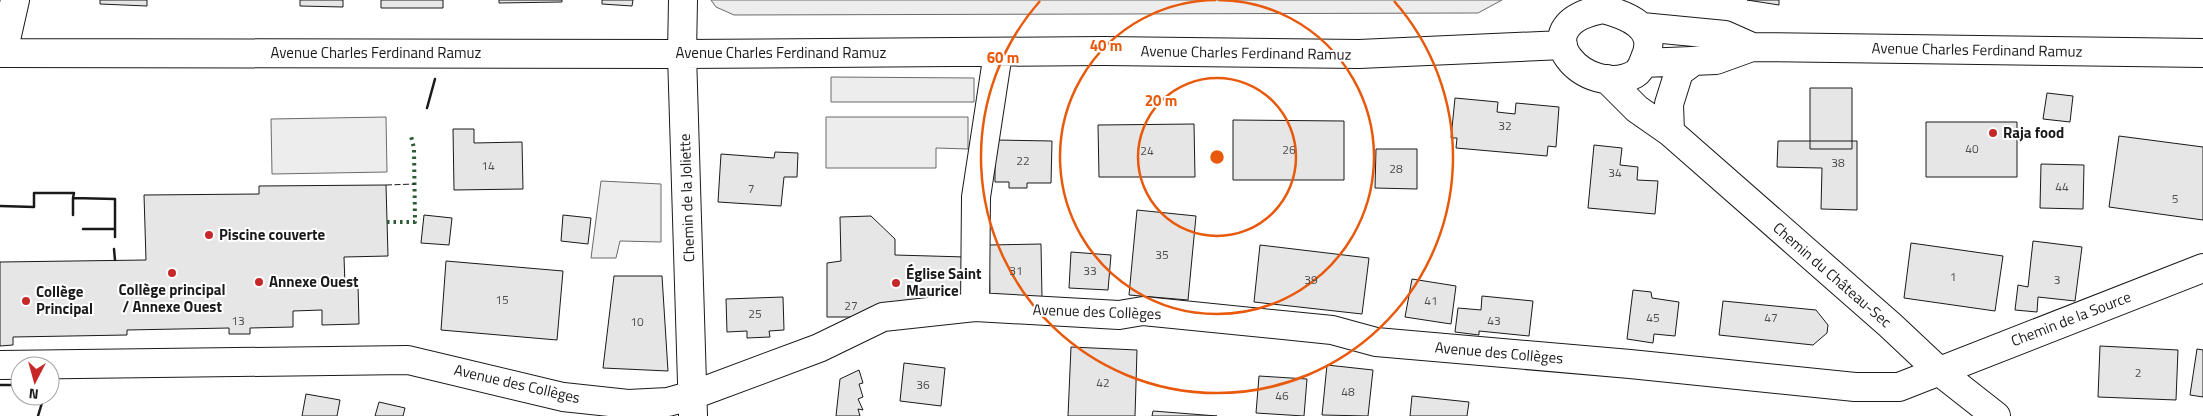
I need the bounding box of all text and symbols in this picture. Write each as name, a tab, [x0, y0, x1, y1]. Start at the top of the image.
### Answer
text: 40 m	[1090, 34, 1122, 57]
street label: Avenue Charles Ferdinand Ramuz	[1871, 36, 2083, 63]
street label: Avenue Charles Ferdinand Ramuz	[1140, 39, 1352, 66]
street label: Avenue Charles Ferdinand Ramuz	[271, 41, 482, 64]
street label: Avenue Charles Ferdinand Ramuz	[676, 41, 887, 64]
text: 60 m	[987, 46, 1019, 69]
text: 20 m	[1145, 89, 1177, 112]
house number: 32	[1498, 116, 1512, 135]
place label: Raja food	[2003, 121, 2064, 144]
marker: Raja food	[1987, 127, 1999, 139]
street label: Chemin de la Joliette	[673, 133, 700, 263]
house number: 40	[1965, 139, 1979, 158]
house number: 26	[1282, 140, 1296, 159]
house number: 24	[1140, 141, 1154, 160]
centre of rings	[1208, 148, 1226, 166]
house number: 22	[1016, 151, 1030, 170]
house number: 38	[1831, 153, 1845, 172]
house number: 14	[481, 156, 495, 175]
house number: 28	[1389, 159, 1403, 178]
house number: 34	[1608, 163, 1622, 182]
house number: 44	[2055, 177, 2069, 196]
house number: 7	[748, 179, 754, 198]
house number: 5	[2172, 189, 2179, 208]
street label: Chemin du Château-Sec	[1768, 217, 1897, 333]
place label: Piscine couverte	[219, 223, 326, 246]
marker: Piscine couverte	[203, 229, 215, 241]
house number: 35	[1155, 245, 1169, 264]
house number: 31	[1009, 261, 1023, 280]
house number: 33	[1083, 261, 1097, 280]
place label: Église Saint Maurice	[906, 262, 982, 302]
marker: Collège principal / Annexe Ouest	[166, 267, 178, 279]
house number: 1	[1950, 267, 1956, 286]
place label: Annexe Ouest	[269, 270, 359, 293]
house number: 39	[1304, 270, 1318, 289]
house number: 3	[2054, 270, 2060, 289]
marker: Annexe Ouest	[253, 276, 265, 288]
marker: Église Saint Maurice	[890, 277, 902, 289]
place label: Collège principal / Annexe Ouest	[118, 278, 226, 318]
place label: Collège Principal	[36, 280, 93, 320]
street label: Chemin de la Source	[2007, 285, 2134, 352]
house number: 15	[495, 290, 509, 309]
house number: 41	[1424, 291, 1438, 310]
marker: Collège Principal	[20, 295, 32, 307]
house number: 27	[844, 296, 858, 315]
street label: Avenue des Collèges	[1032, 298, 1162, 325]
house number: 25	[748, 304, 762, 323]
house number: 45	[1646, 308, 1660, 327]
house number: 47	[1764, 308, 1778, 327]
house number: 13	[231, 311, 245, 330]
house number: 43	[1487, 311, 1501, 330]
house number: 10	[630, 312, 644, 331]
street label: Avenue des Collèges	[1434, 335, 1564, 370]
north arrow	[10, 356, 60, 406]
street label: Avenue des Collèges	[452, 358, 582, 409]
house number: 2	[2135, 363, 2141, 382]
house number: 42	[1096, 373, 1110, 392]
house number: 36	[916, 375, 930, 394]
house number: 48	[1341, 382, 1355, 401]
text: N	[28, 383, 40, 405]
house number: 46	[1275, 386, 1289, 405]

